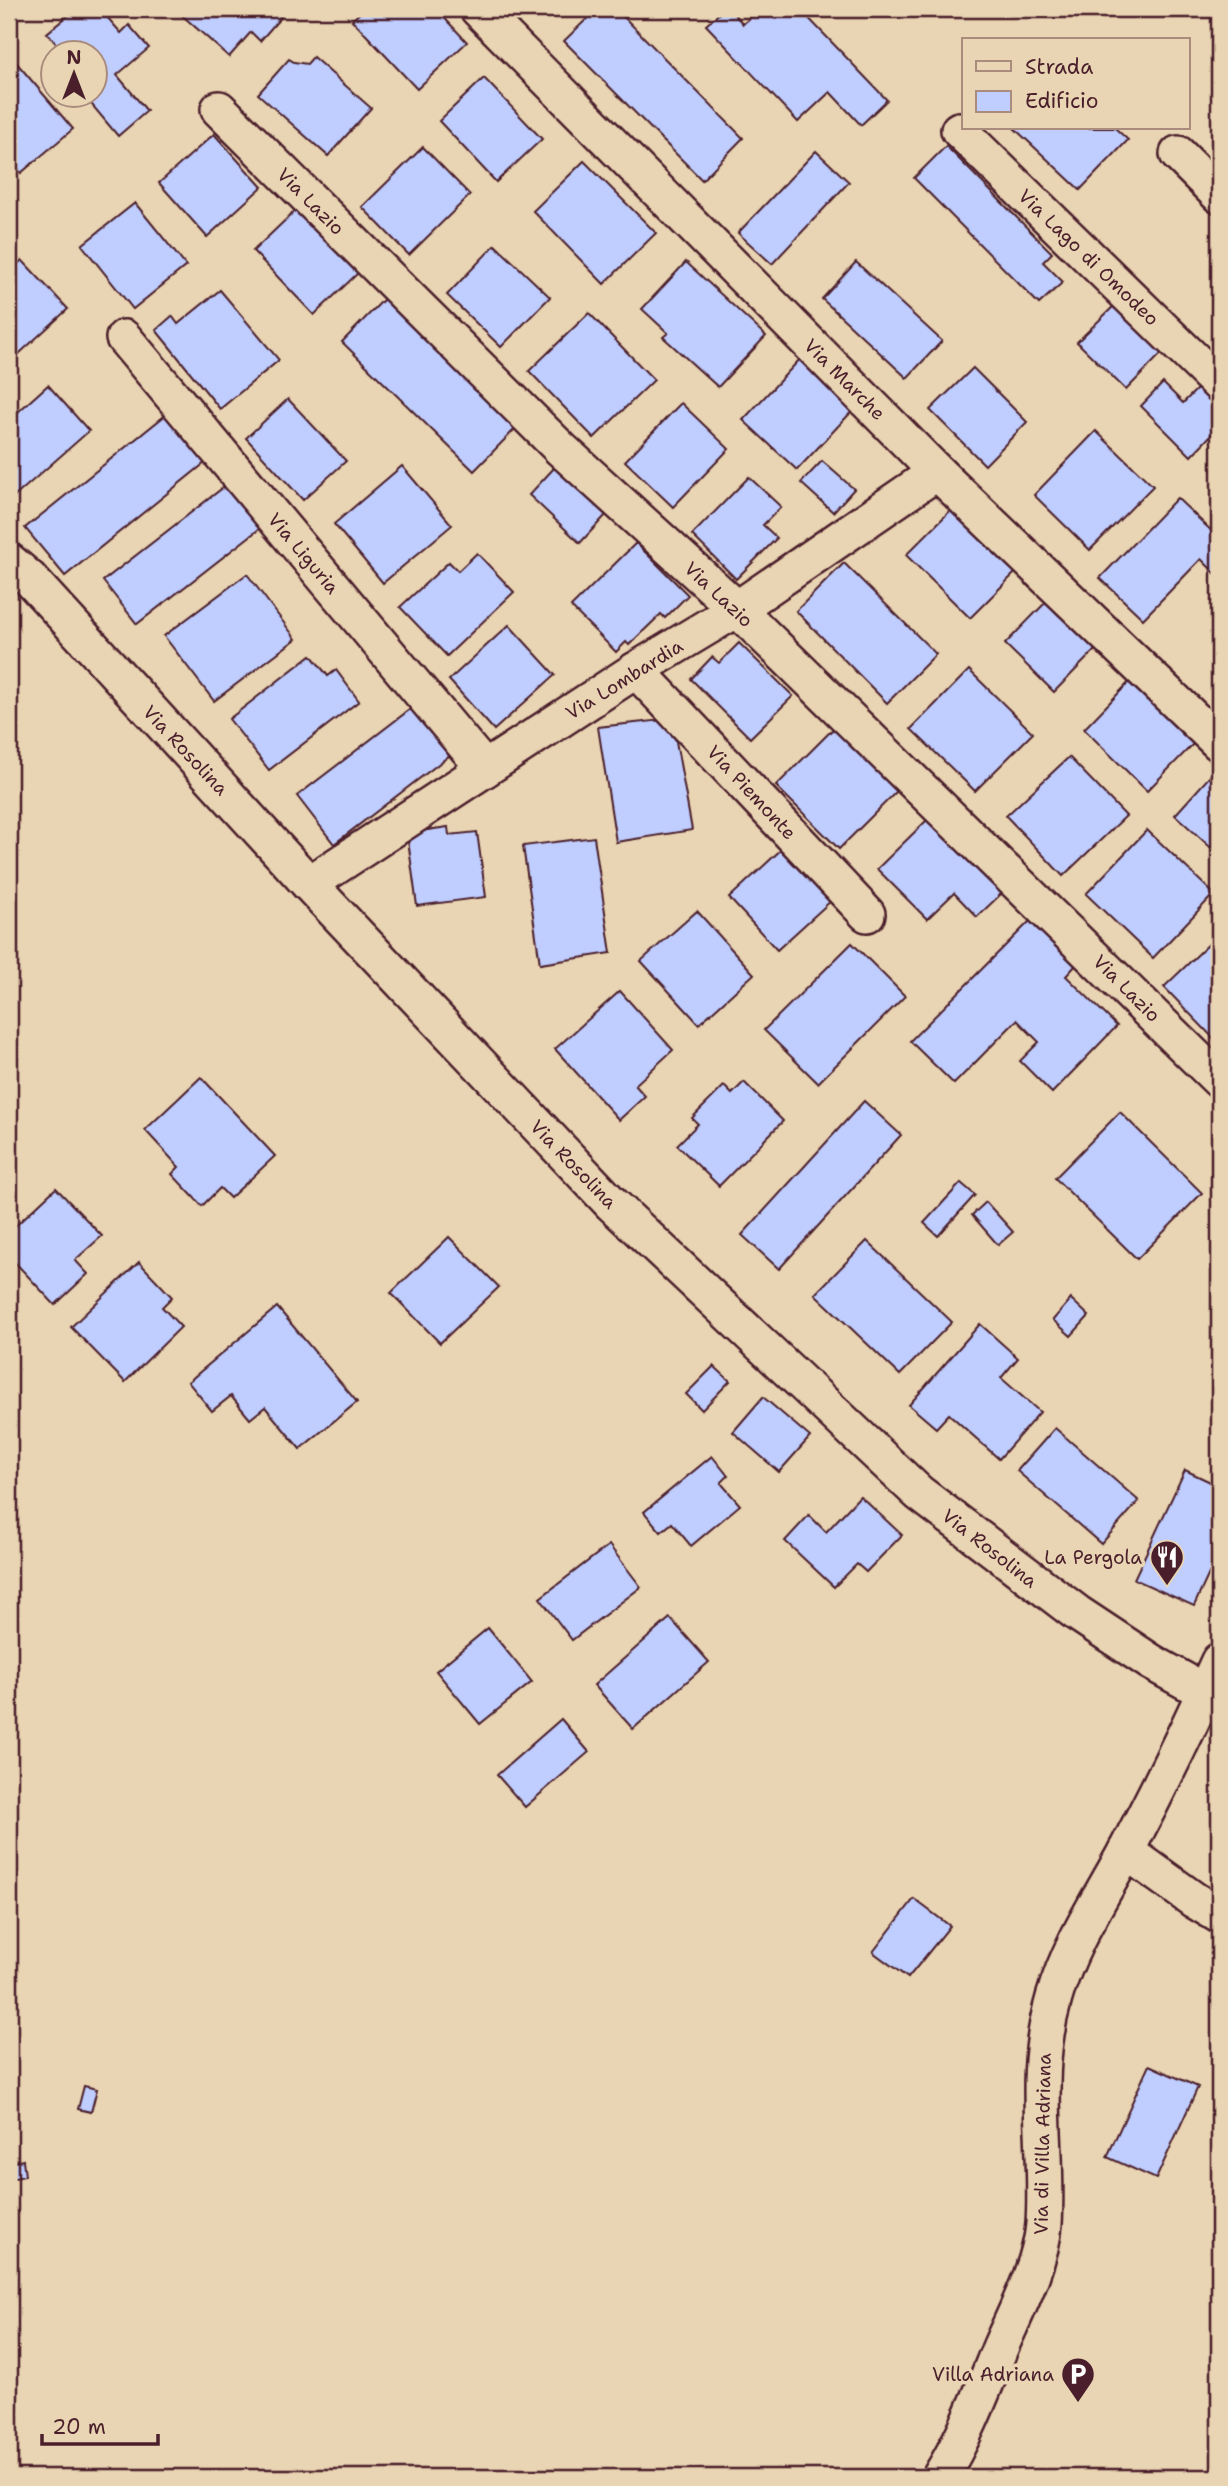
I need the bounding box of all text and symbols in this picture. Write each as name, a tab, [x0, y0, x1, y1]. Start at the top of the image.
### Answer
north arrow	[38, 38, 108, 108]
legend	[962, 38, 1190, 130]
text: N	[66, 45, 82, 70]
text: Strada	[1025, 53, 1093, 81]
text: Edificio	[1025, 87, 1098, 115]
street label: Via Lazio	[272, 162, 350, 240]
street label: Via Lago di Omodeo	[1013, 184, 1164, 331]
street label: Via Marche	[799, 333, 891, 425]
street label: Via Liguria	[262, 507, 345, 599]
street label: Via Lazio	[679, 556, 758, 633]
street label: Via Lombardia	[561, 633, 688, 725]
street label: Via Rosolina	[137, 700, 234, 801]
street label: Via Piemonte	[701, 740, 802, 845]
street label: Via Lazio	[1088, 949, 1166, 1027]
street label: Via Rosolina	[525, 1114, 623, 1214]
street label: Via Rosolina	[937, 1503, 1043, 1594]
restaurant icon: La Pergola	[1148, 1538, 1186, 1587]
place label: La Pergola	[1044, 1545, 1142, 1570]
street label: Via di Villa Adriana	[1028, 2053, 1057, 2235]
parking icon: Villa Adriana	[1059, 2355, 1097, 2404]
place label: Villa Adriana	[932, 2362, 1054, 2387]
scale bar	[42, 2402, 158, 2446]
text: 20 m	[52, 2413, 106, 2441]

